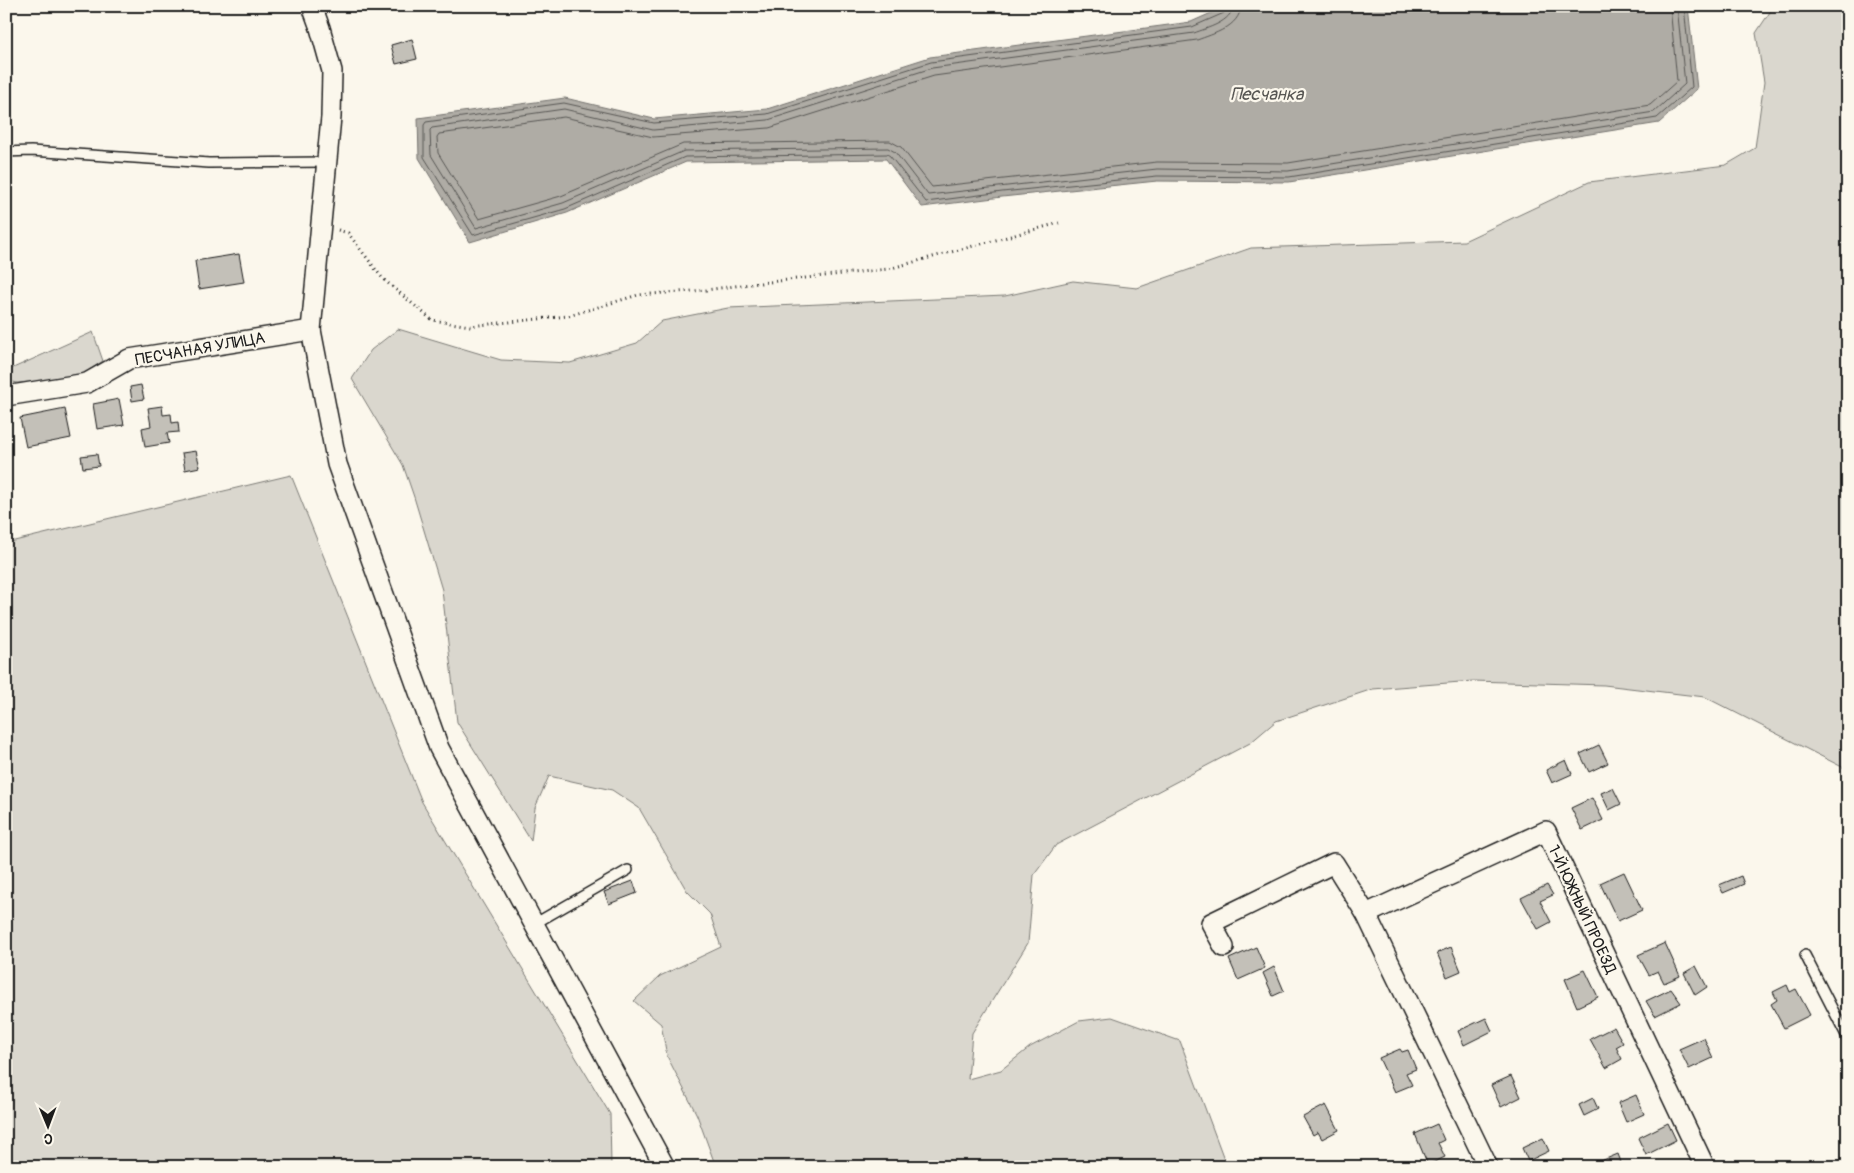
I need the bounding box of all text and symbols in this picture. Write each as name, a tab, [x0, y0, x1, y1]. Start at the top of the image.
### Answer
water label: Песчанка	[1231, 83, 1305, 106]
street label: ПЕСЧАНАЯ УЛИЦА	[134, 328, 267, 370]
street label: 1-Й ЮЖНЫЙ ПРОЕЗД	[1544, 842, 1621, 977]
north arrow	[22, 1100, 72, 1150]
text: С	[43, 1130, 53, 1147]

